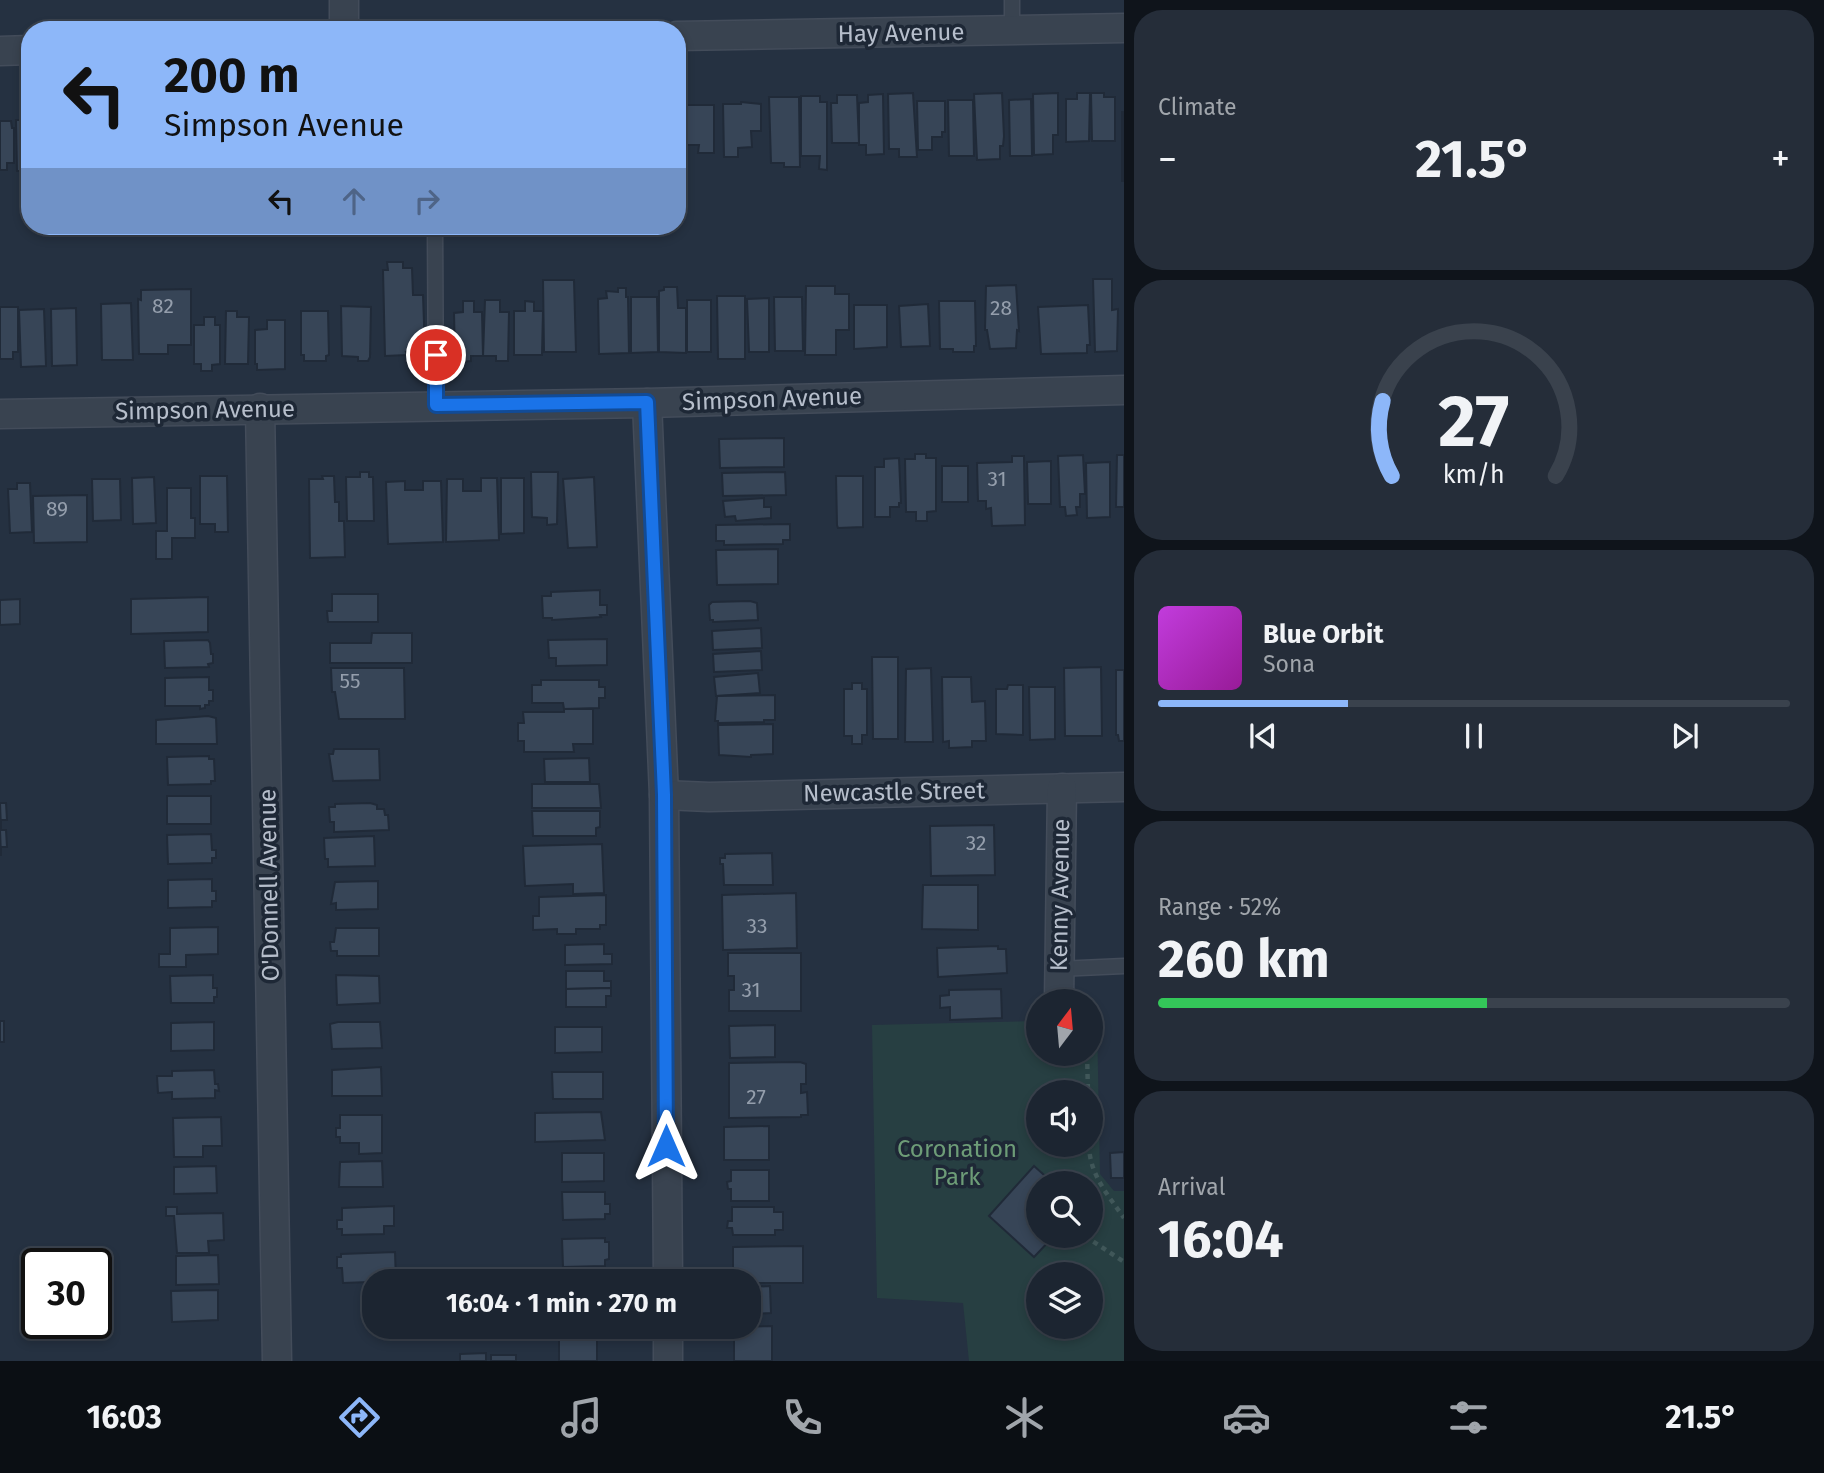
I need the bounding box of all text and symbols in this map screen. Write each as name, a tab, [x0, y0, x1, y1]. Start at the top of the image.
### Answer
street label: Hay Avenue	[837, 18, 965, 48]
text: 200 m	[164, 46, 300, 105]
icon: left	[49, 49, 140, 140]
text: Climate	[1158, 93, 1237, 121]
text: Simpson Avenue	[164, 106, 404, 144]
text: 21.5°	[1415, 128, 1533, 191]
text: −	[1158, 136, 1177, 182]
text: +	[1771, 136, 1790, 182]
icon: left	[262, 182, 300, 220]
icon: ahead	[335, 182, 373, 220]
icon: right	[408, 182, 446, 220]
house number: 82	[152, 293, 174, 319]
house number: 28	[990, 295, 1012, 321]
pin	[406, 325, 466, 385]
icon: arrive	[417, 336, 455, 374]
text: 27	[1439, 379, 1509, 466]
street label: Simpson Avenue	[682, 382, 862, 416]
street label: Simpson Avenue	[115, 394, 295, 426]
text: km/h	[1443, 460, 1505, 490]
house number: 31	[987, 466, 1007, 492]
house number: 89	[46, 496, 68, 522]
text: Blue Orbit	[1263, 619, 1383, 650]
text: Sona	[1263, 650, 1315, 678]
house number: 55	[340, 668, 360, 694]
icon: previous	[1244, 717, 1282, 755]
icon: pause	[1455, 717, 1493, 755]
icon: next	[1666, 717, 1704, 755]
street label: Newcastle Street	[803, 776, 985, 808]
street label: O'Donnell Avenue	[253, 788, 285, 982]
street label: Kenny Avenue	[1045, 818, 1075, 972]
house number: 32	[966, 830, 986, 856]
text: Range · 52%	[1158, 893, 1281, 921]
house number: 33	[747, 913, 767, 939]
text: 260 km	[1158, 928, 1330, 991]
house number: 31	[741, 977, 761, 1003]
north arrow	[1026, 989, 1102, 1066]
map controls	[1026, 989, 1103, 1339]
button: sound	[1026, 1080, 1103, 1157]
house number: 27	[746, 1084, 766, 1110]
position arrow	[629, 1109, 703, 1183]
park label: Coronation Park	[897, 1135, 1017, 1191]
button: search	[1026, 1171, 1103, 1248]
text: Arrival	[1158, 1173, 1225, 1201]
text: 16:04	[1158, 1208, 1284, 1271]
speed limit sign: 30	[21, 1248, 112, 1339]
button: layers	[1026, 1262, 1103, 1339]
text: 16:04 · 1 min · 270 m	[446, 1288, 677, 1319]
icon: directions	[335, 1393, 384, 1442]
icon: music	[557, 1393, 606, 1442]
icon: phone	[778, 1393, 827, 1442]
icon: climate	[1000, 1393, 1049, 1442]
icon: car	[1222, 1393, 1271, 1442]
icon: filters	[1444, 1393, 1493, 1442]
text: 16:03	[86, 1398, 162, 1436]
text: 21.5°	[1665, 1398, 1738, 1436]

